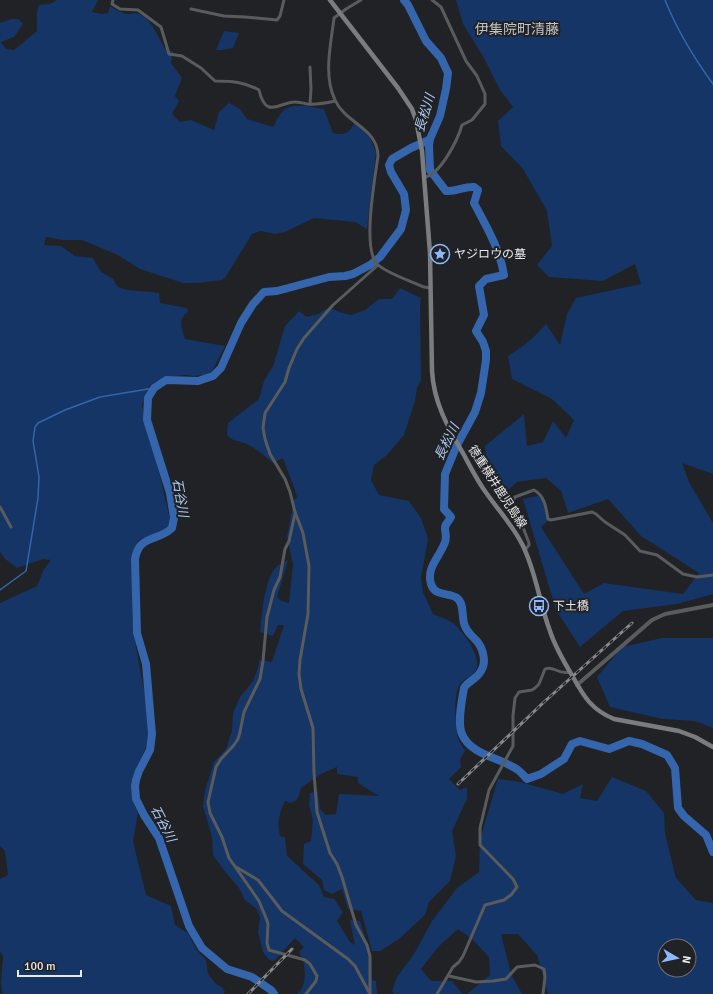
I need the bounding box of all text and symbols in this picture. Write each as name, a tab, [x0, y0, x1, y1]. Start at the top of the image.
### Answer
district label: 伊集院町清藤	[475, 21, 559, 38]
water label: 長松川	[412, 90, 439, 134]
place icon: ヤジロウの墓	[429, 243, 451, 265]
place label: ヤジロウの墓	[454, 247, 526, 262]
water label: 長松川	[431, 419, 464, 463]
street label: 徳重横井鹿児島線	[465, 443, 529, 531]
water label: 石谷川	[169, 477, 192, 521]
bus stop icon: 下土橋	[528, 595, 550, 617]
place label: 下土橋	[553, 599, 589, 614]
water label: 石谷川	[147, 803, 180, 847]
north arrow	[657, 938, 697, 978]
scale bar	[18, 952, 81, 978]
text: N	[679, 955, 693, 964]
text: 100 m	[24, 959, 56, 974]

